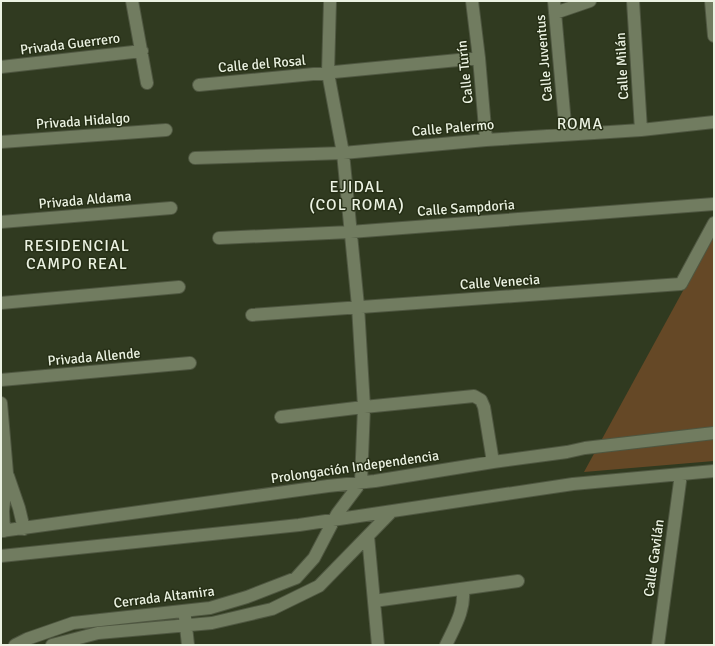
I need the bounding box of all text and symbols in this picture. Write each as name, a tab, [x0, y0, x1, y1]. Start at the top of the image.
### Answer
street label: Calle Juventus	[532, 14, 556, 102]
street label: Privada Guerrero	[19, 29, 121, 59]
street label: Calle Milán	[612, 32, 632, 100]
street label: Calle Turín	[453, 39, 477, 105]
street label: Calle del Rosal	[217, 52, 307, 76]
street label: Privada Hidalgo	[35, 109, 131, 133]
district label: ROMA	[557, 114, 603, 134]
street label: Calle Palermo	[411, 116, 495, 140]
district label: EJIDAL (COL ROMA)	[309, 177, 405, 215]
street label: Privada Aldama	[38, 187, 132, 213]
street label: Calle Sampdoria	[417, 196, 515, 220]
district label: RESIDENCIAL CAMPO REAL	[24, 236, 130, 274]
street label: Calle Venecia	[459, 271, 541, 293]
street label: Privada Allende	[47, 344, 141, 370]
street label: Prolongación Independencia	[270, 447, 440, 487]
street label: Calle Gavilán	[640, 518, 668, 598]
street label: Cerrada Altamira	[113, 582, 215, 612]

